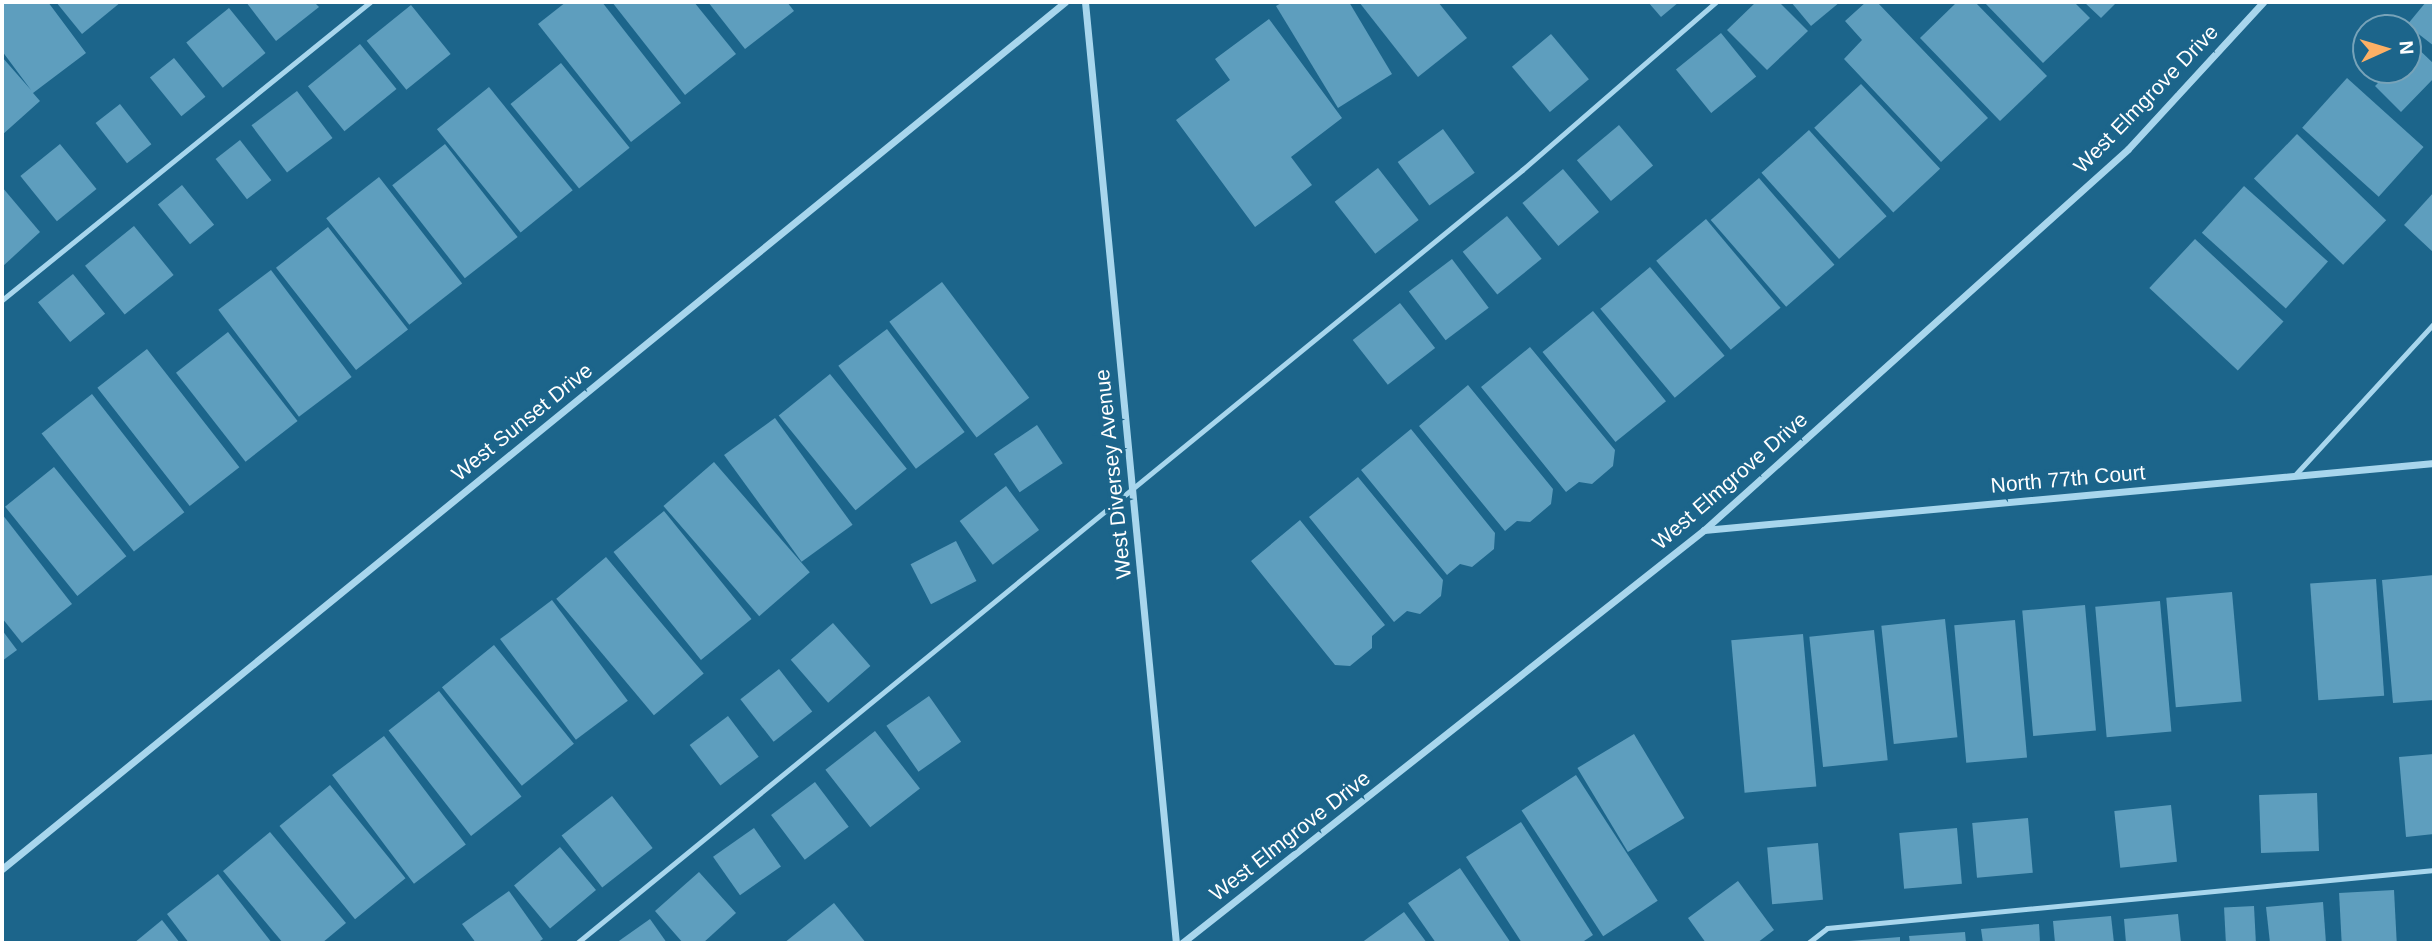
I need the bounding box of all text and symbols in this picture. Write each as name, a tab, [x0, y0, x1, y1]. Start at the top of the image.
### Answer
north arrow	[2352, 14, 2422, 84]
street label: West Elmgrove Drive	[2069, 19, 2223, 179]
text: N	[2395, 40, 2417, 55]
street label: West Sunset Drive	[447, 358, 597, 486]
street label: West Diversey Avenue	[1089, 367, 1137, 581]
street label: West Elmgrove Drive	[1647, 407, 1813, 555]
street label: North 77th Court	[1990, 460, 2146, 498]
street label: West Elmgrove Drive	[1205, 765, 1375, 907]

